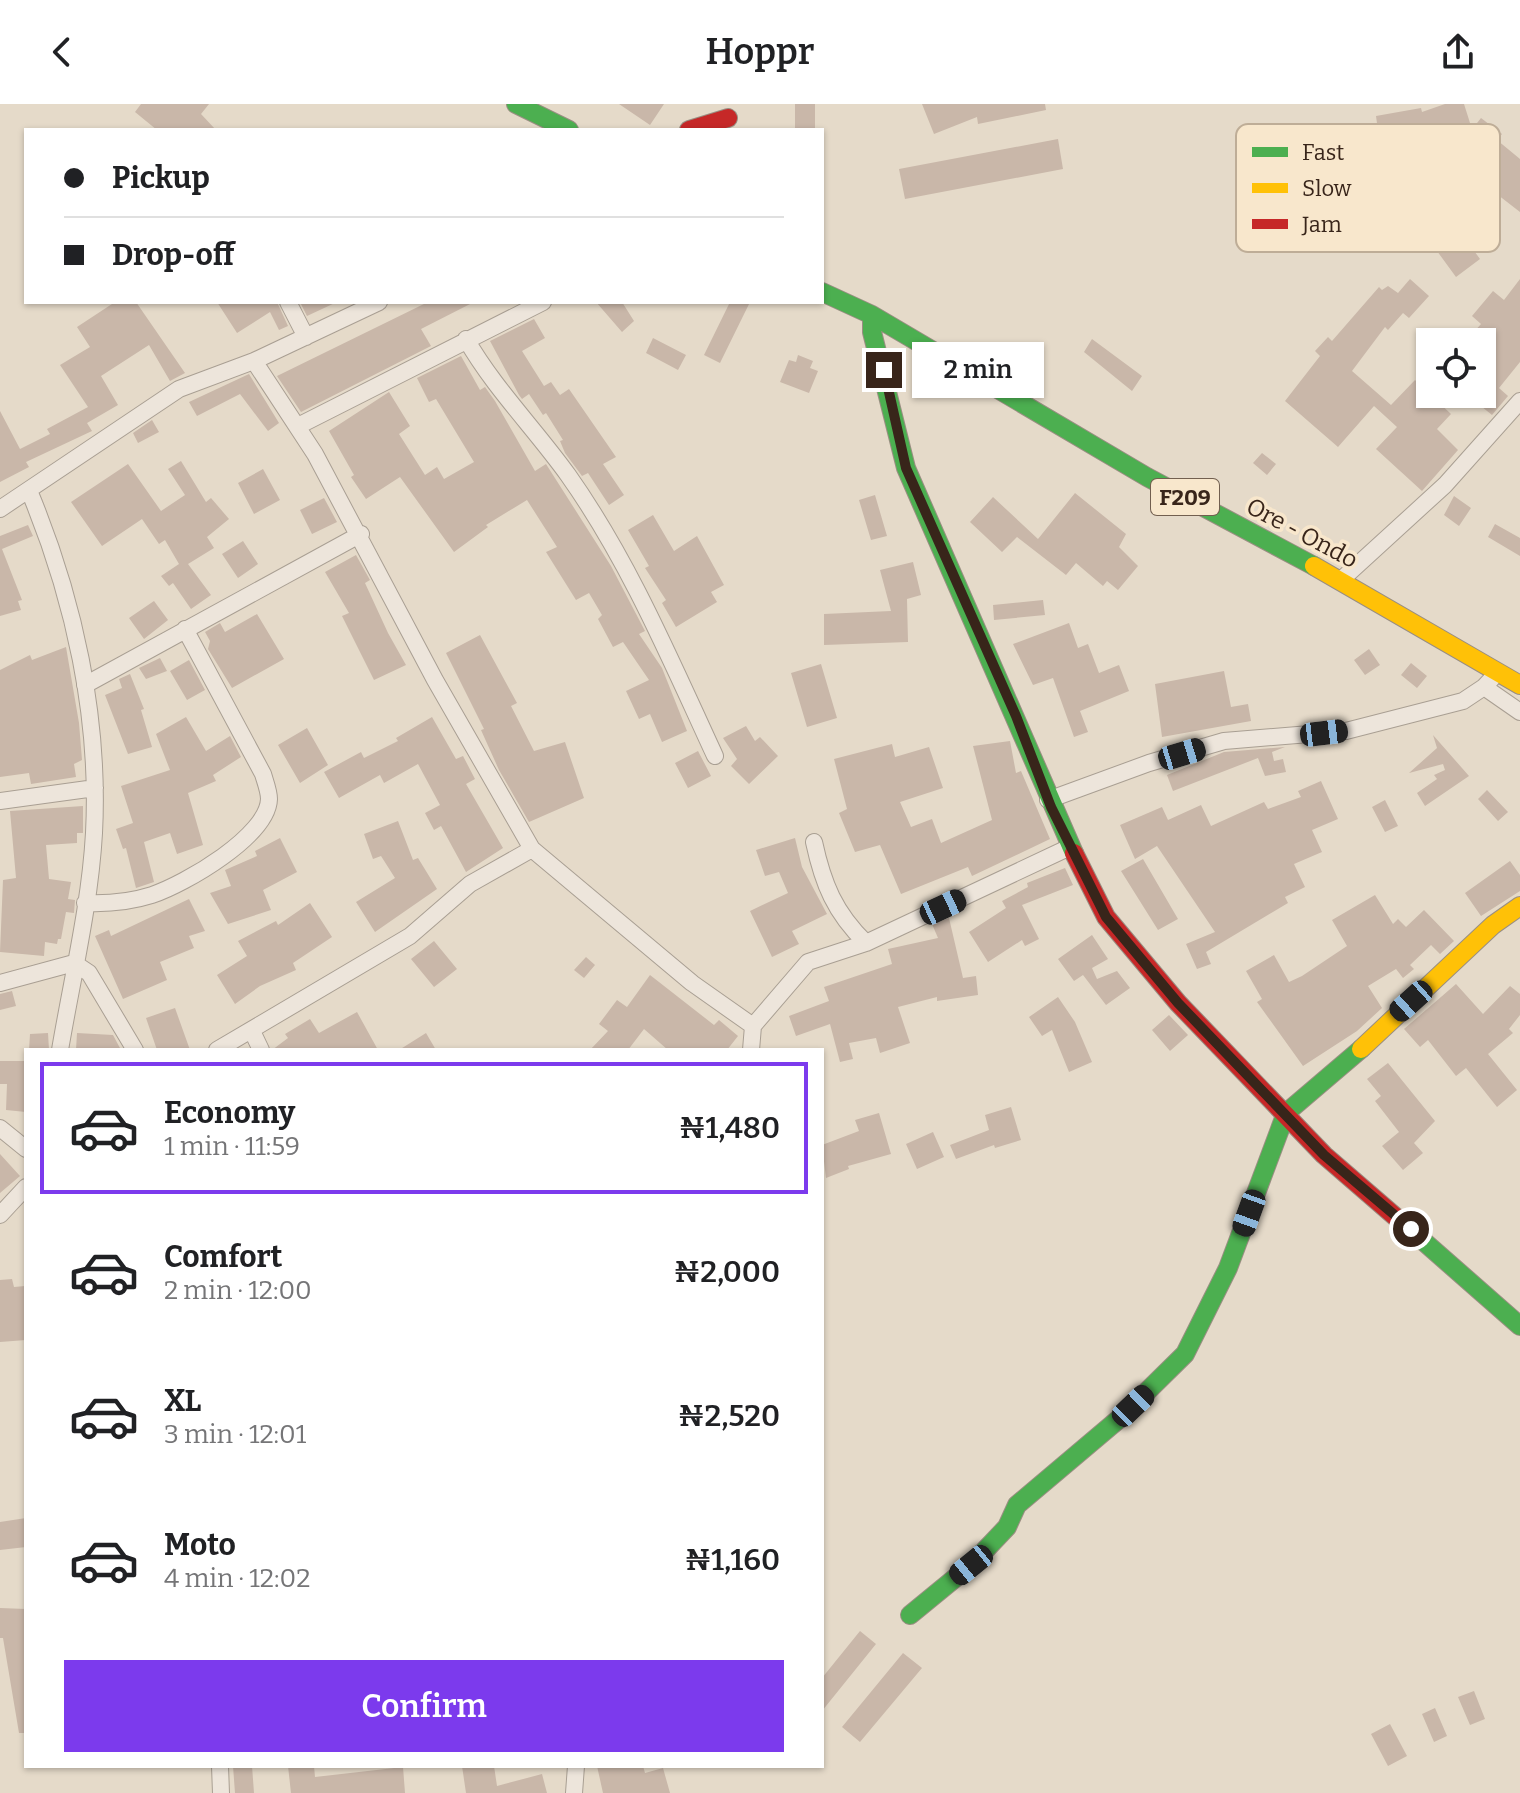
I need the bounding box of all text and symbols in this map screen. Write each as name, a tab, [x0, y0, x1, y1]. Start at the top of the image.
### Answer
icon: back	[40, 30, 84, 74]
text: Hoppr	[706, 30, 814, 74]
icon: share	[1436, 30, 1480, 74]
legend	[1236, 124, 1500, 252]
text: Fast	[1302, 139, 1344, 166]
text: Pickup	[112, 160, 210, 196]
text: Slow	[1302, 175, 1352, 202]
text: Jam	[1301, 211, 1342, 238]
text: Drop-off	[112, 237, 234, 273]
map controls	[1416, 328, 1496, 408]
button: locate	[1416, 328, 1496, 408]
callout: 2 min	[912, 342, 1044, 398]
route end	[866, 352, 902, 388]
text: 2 min	[944, 354, 1012, 385]
road number: F209	[1151, 479, 1219, 515]
street label: Ore - Ondo	[1242, 492, 1362, 574]
car	[1299, 718, 1349, 748]
car	[1156, 736, 1208, 772]
car	[916, 886, 970, 928]
car	[1385, 976, 1437, 1026]
icon: car	[68, 1092, 140, 1164]
text: Economy	[164, 1095, 295, 1131]
text: ₦1,480	[679, 1110, 780, 1146]
text: 1 min · 11:59	[164, 1131, 300, 1162]
car	[1230, 1186, 1268, 1240]
route start	[1393, 1211, 1429, 1247]
icon: car	[68, 1236, 140, 1308]
text: Comfort	[164, 1239, 282, 1275]
text: ₦2,000	[674, 1254, 780, 1290]
text: 2 min · 12:00	[164, 1275, 312, 1306]
icon: car	[68, 1380, 140, 1452]
car	[1107, 1381, 1159, 1431]
text: XL	[164, 1383, 201, 1419]
text: ₦2,520	[678, 1398, 780, 1434]
text: 3 min · 12:01	[164, 1419, 306, 1450]
icon: car	[68, 1524, 140, 1596]
text: Moto	[164, 1527, 236, 1563]
car	[945, 1541, 997, 1589]
text: ₦1,160	[685, 1542, 780, 1578]
text: 4 min · 12:02	[164, 1563, 310, 1594]
button: Confirm	[64, 1660, 784, 1752]

